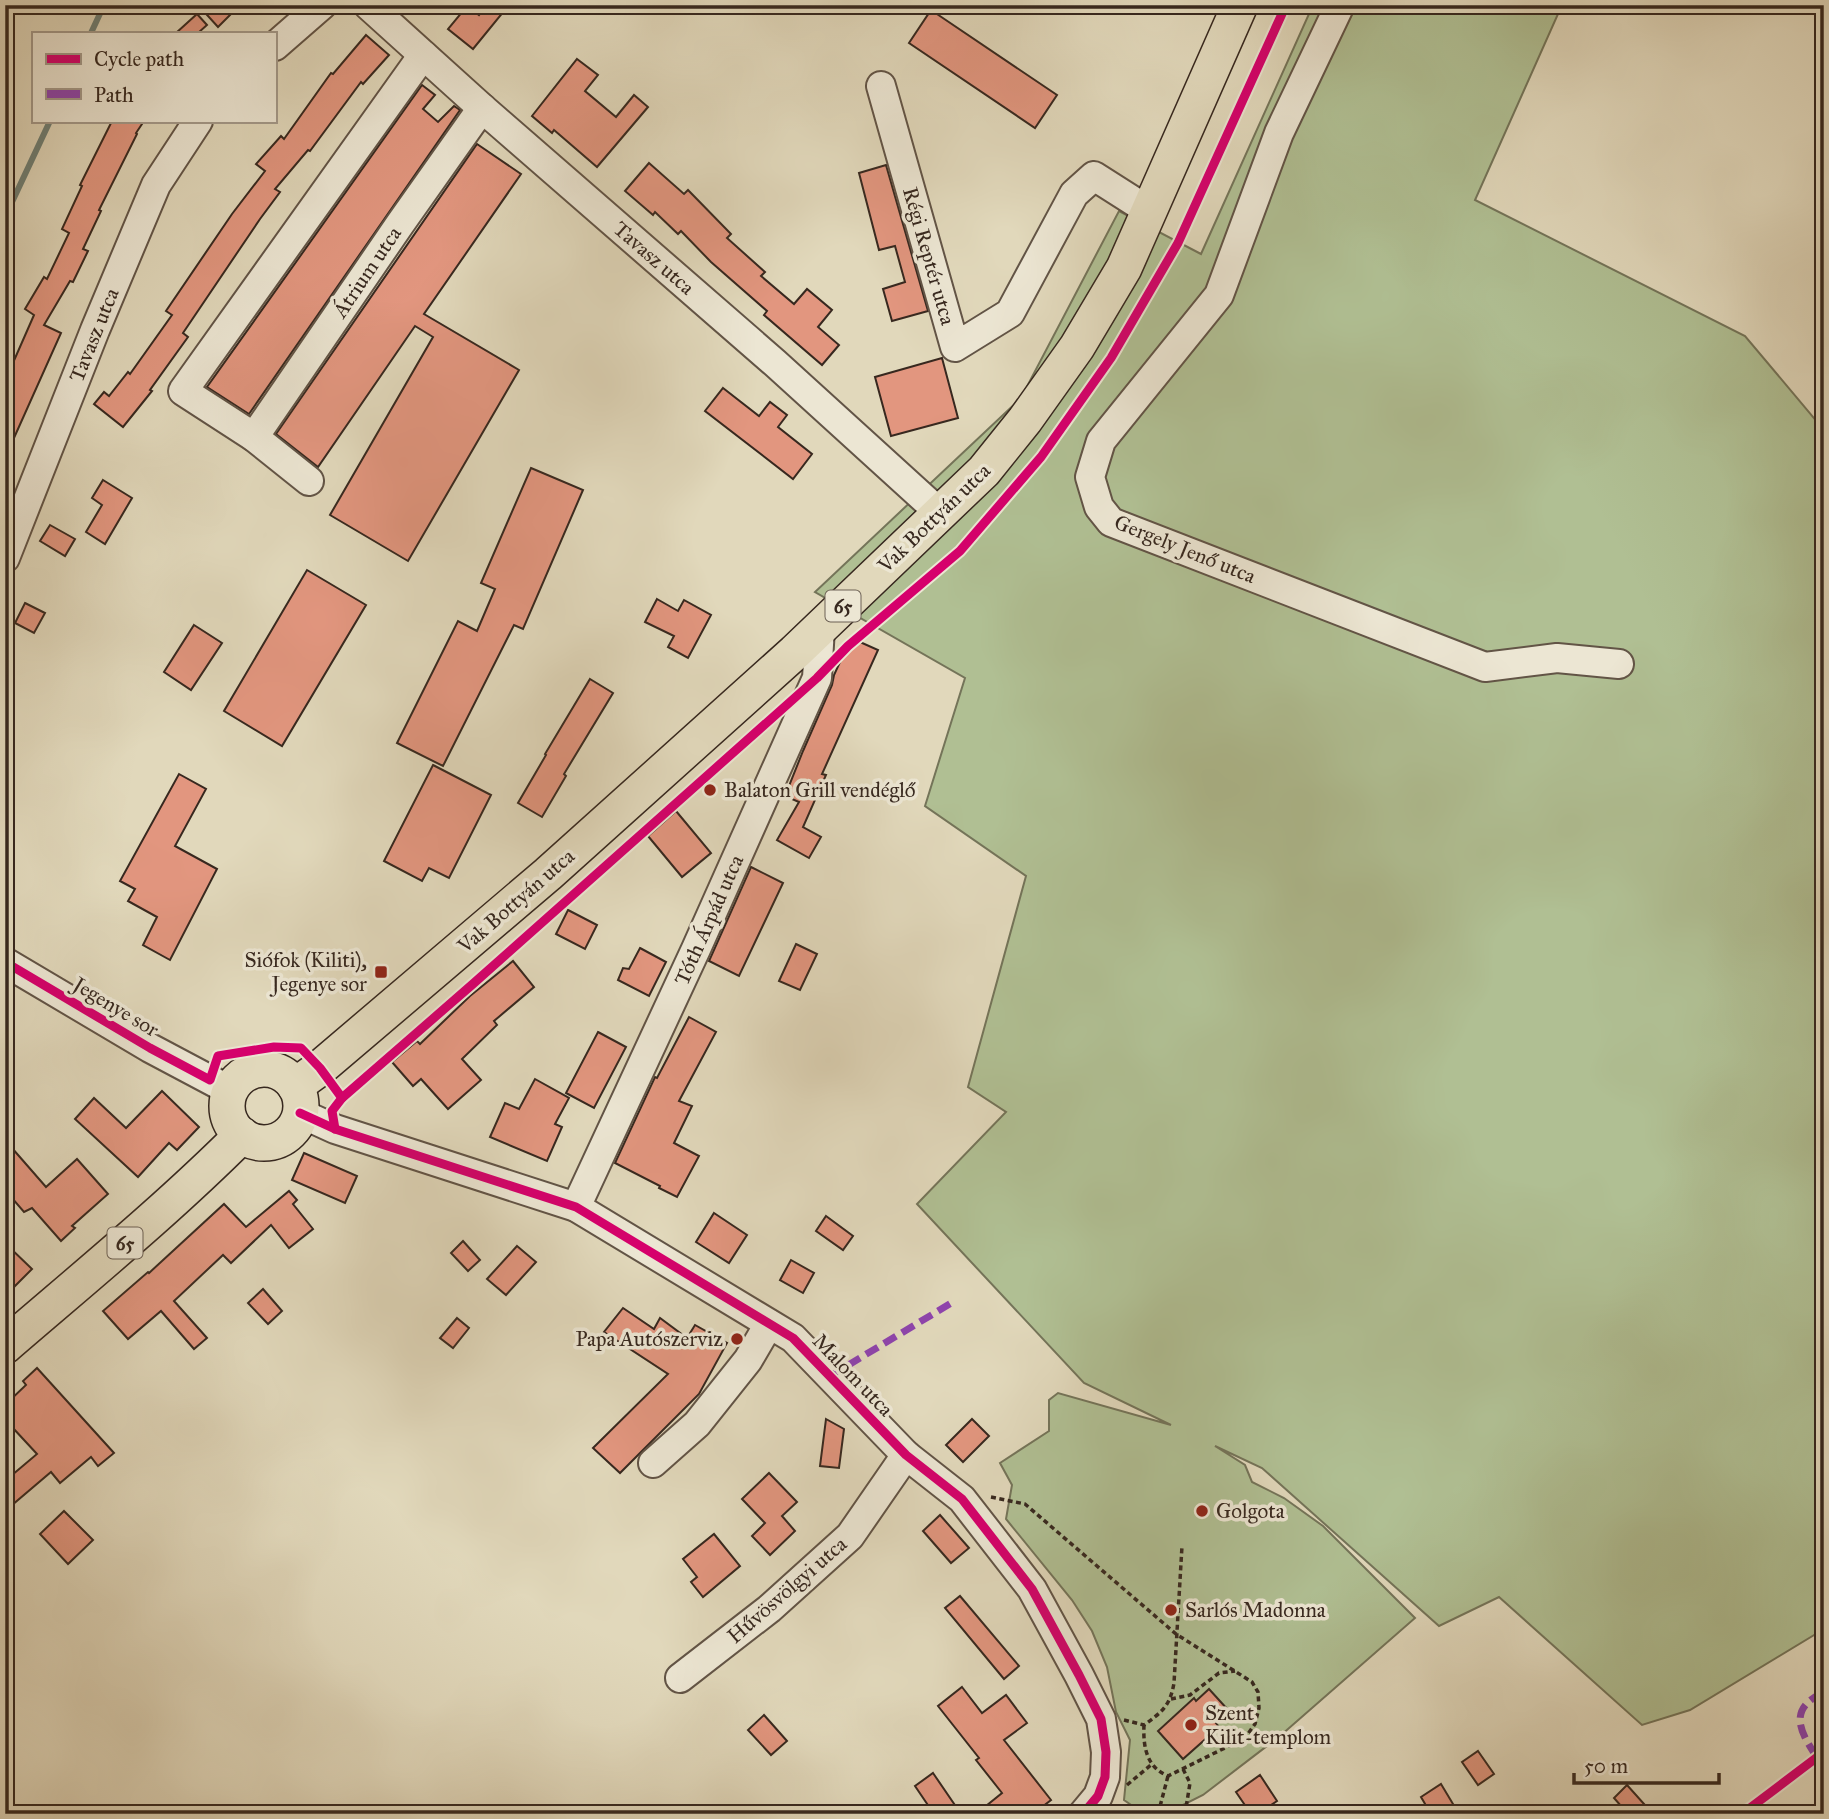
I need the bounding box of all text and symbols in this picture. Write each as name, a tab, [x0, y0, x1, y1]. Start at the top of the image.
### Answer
legend	[32, 32, 276, 122]
text: Cycle path	[94, 46, 185, 72]
text: Path	[94, 82, 134, 108]
street label: Régi Reptér utca	[897, 184, 961, 328]
street label: Tavasz utca	[608, 216, 700, 300]
street label: Átrium utca	[326, 221, 407, 323]
street label: Tavasz utca	[63, 284, 125, 386]
street label: Vak Bottyán utca	[872, 458, 996, 579]
street label: Gergely Jenő utca	[1111, 509, 1260, 589]
road number: 65	[826, 590, 860, 622]
place label: Balaton Grill vendéglő	[724, 777, 916, 803]
marker: Balaton Grill vendéglő	[702, 782, 718, 798]
street label: Vak Bottyán utca	[451, 843, 580, 960]
street label: Tóth Árpád utca	[669, 851, 749, 989]
place label: Siófok (Kiliti), Jegenye sor	[244, 947, 367, 997]
marker: Siófok (Kiliti), Jegenye sor	[373, 964, 389, 980]
street label: Jegenye sor	[67, 970, 164, 1043]
road number: 65	[108, 1228, 142, 1259]
place label: Papa Autószerviz	[575, 1326, 723, 1352]
street label: Malom utca	[807, 1328, 899, 1422]
marker: Papa Autószerviz	[729, 1331, 745, 1347]
place label: Golgota	[1216, 1498, 1285, 1524]
marker: Golgota	[1194, 1503, 1210, 1519]
street label: Hűvösvölgyi utca	[722, 1531, 852, 1649]
place label: Sarlós Madonna	[1185, 1597, 1326, 1623]
marker: Sarlós Madonna	[1163, 1602, 1179, 1618]
place label: Szent Kilit-templom	[1205, 1700, 1332, 1750]
marker: Szent Kilit-templom	[1183, 1717, 1199, 1733]
scale bar	[1574, 1742, 1719, 1786]
text: 50 m	[1584, 1753, 1629, 1779]

